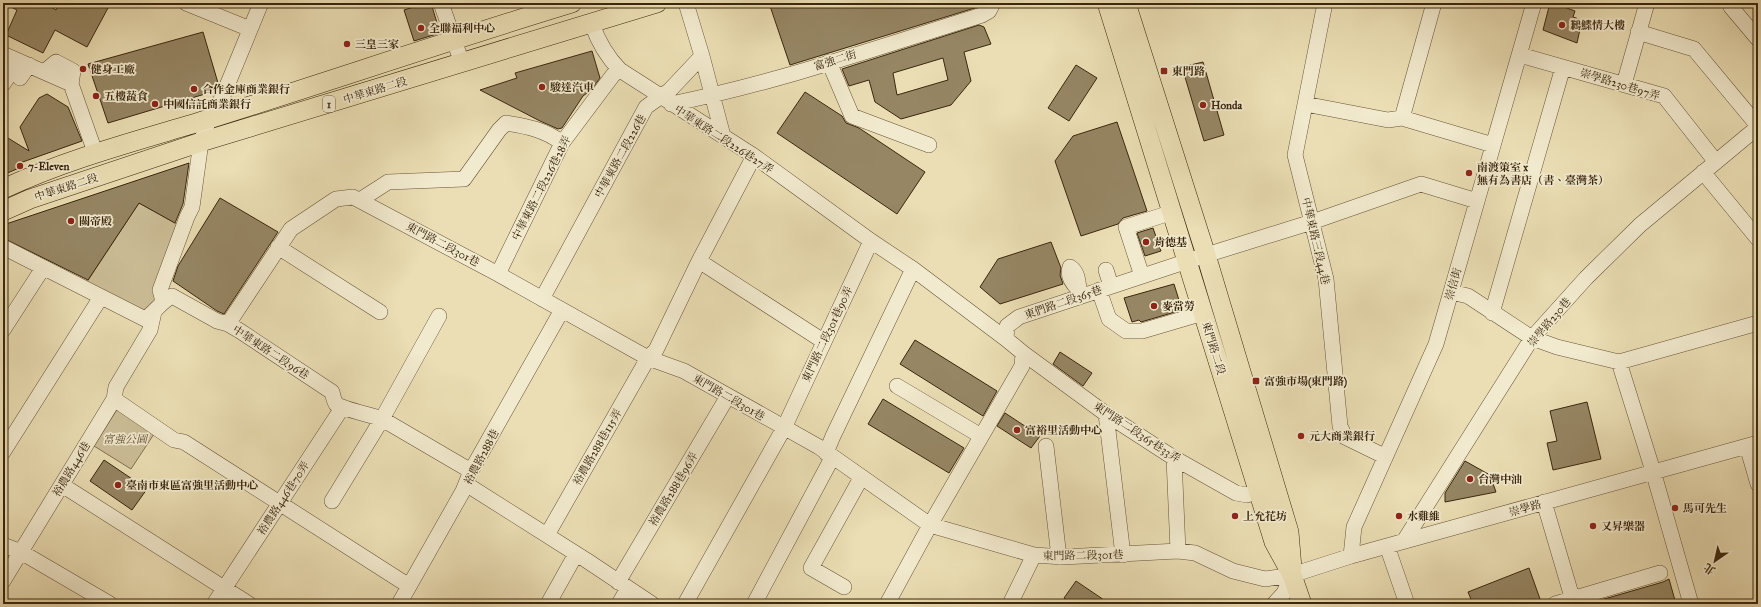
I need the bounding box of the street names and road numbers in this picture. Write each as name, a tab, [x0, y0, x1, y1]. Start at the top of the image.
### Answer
street label: 富強二街	[812, 48, 858, 73]
street label: 崇學路230巷97弄	[1578, 66, 1661, 103]
street label: 中華東路二段	[342, 75, 409, 106]
road number: 1	[323, 96, 335, 112]
street label: 中華東路二段226巷27弄	[672, 103, 776, 176]
street label: 中華東路二段226巷	[592, 112, 649, 200]
street label: 中華東路二段226巷28弄	[509, 134, 574, 243]
street label: 中華東路二段	[33, 171, 100, 204]
street label: 中華東路三段44巷	[1299, 196, 1332, 286]
street label: 東門路二段301巷	[404, 220, 482, 269]
street label: 崇信街	[1443, 266, 1464, 302]
street label: 東們路二段365巷	[1023, 283, 1104, 322]
street label: 東門路二段301巷90弄	[800, 284, 855, 384]
street label: 崇學路230巷	[1525, 295, 1574, 350]
street label: 東門路二段	[1199, 320, 1228, 376]
street label: 中華東路二段96巷	[230, 323, 311, 382]
street label: 東門路二段301巷	[690, 372, 767, 423]
street label: 東門路二段365巷33弄	[1091, 399, 1183, 465]
street label: 裕農路288巷115弄	[570, 407, 625, 488]
street label: 裕農路288巷	[461, 427, 502, 487]
street label: 裕農路446巷	[50, 439, 93, 499]
street label: 裕農路288巷96弄	[646, 450, 701, 528]
street label: 裕農路446巷70弄	[255, 459, 312, 538]
street label: 崇學路	[1507, 498, 1543, 519]
street label: 東門路二段301巷	[1042, 548, 1124, 563]

